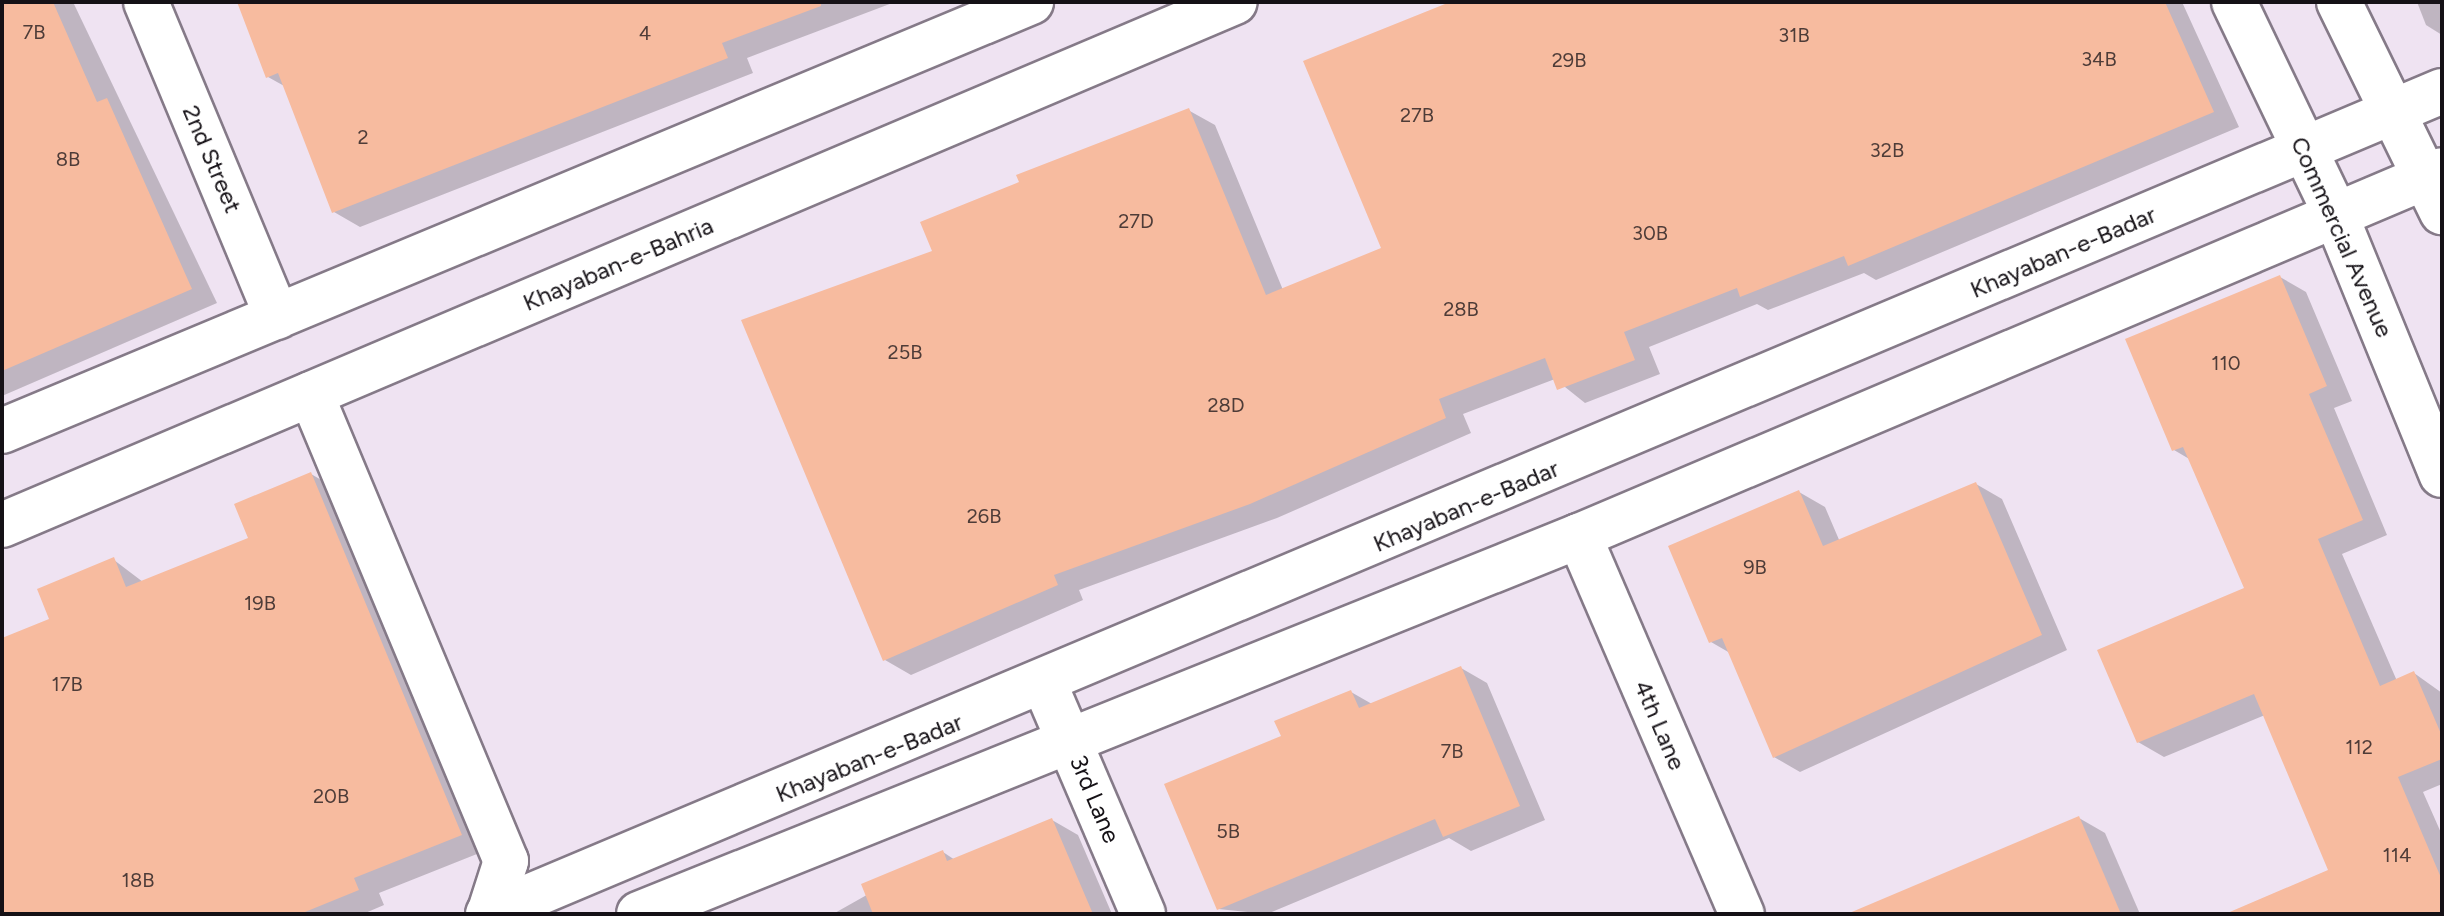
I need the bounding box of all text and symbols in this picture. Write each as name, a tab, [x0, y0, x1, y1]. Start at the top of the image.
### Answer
house number: 7B	[23, 20, 45, 44]
house number: 4	[639, 21, 651, 45]
house number: 31B	[1778, 23, 1810, 47]
house number: 34B	[2081, 47, 2117, 71]
house number: 29B	[1552, 48, 1586, 72]
street label: 2nd Street	[176, 101, 248, 217]
house number: 27B	[1400, 103, 1434, 127]
house number: 2	[357, 125, 369, 149]
street label: Commercial Avenue	[2285, 132, 2399, 342]
house number: 32B	[1870, 138, 1904, 162]
house number: 8B	[56, 147, 80, 171]
street label: Khayaban-e-Badar	[1966, 200, 2160, 304]
house number: 27D	[1118, 209, 1154, 233]
street label: Khayaban-e-Bahria	[519, 211, 717, 317]
house number: 30B	[1632, 221, 1668, 245]
house number: 28B	[1443, 297, 1479, 321]
house number: 25B	[888, 340, 922, 364]
house number: 110	[2211, 351, 2241, 375]
house number: 28D	[1207, 393, 1245, 417]
street label: Khayaban-e-Badar	[1369, 454, 1563, 558]
house number: 26B	[967, 504, 1001, 528]
house number: 9B	[1743, 555, 1767, 579]
house number: 19B	[244, 591, 276, 615]
house number: 17B	[51, 672, 83, 696]
street label: 4th Lane	[1628, 676, 1692, 774]
street label: Khayaban-e-Badar	[771, 707, 967, 809]
house number: 112	[2345, 735, 2373, 759]
house number: 7B	[1441, 739, 1463, 763]
street label: 3rd Lane	[1064, 751, 1126, 847]
house number: 20B	[313, 784, 349, 808]
house number: 5B	[1216, 819, 1240, 843]
house number: 114	[2383, 843, 2411, 867]
house number: 18B	[122, 868, 154, 892]

